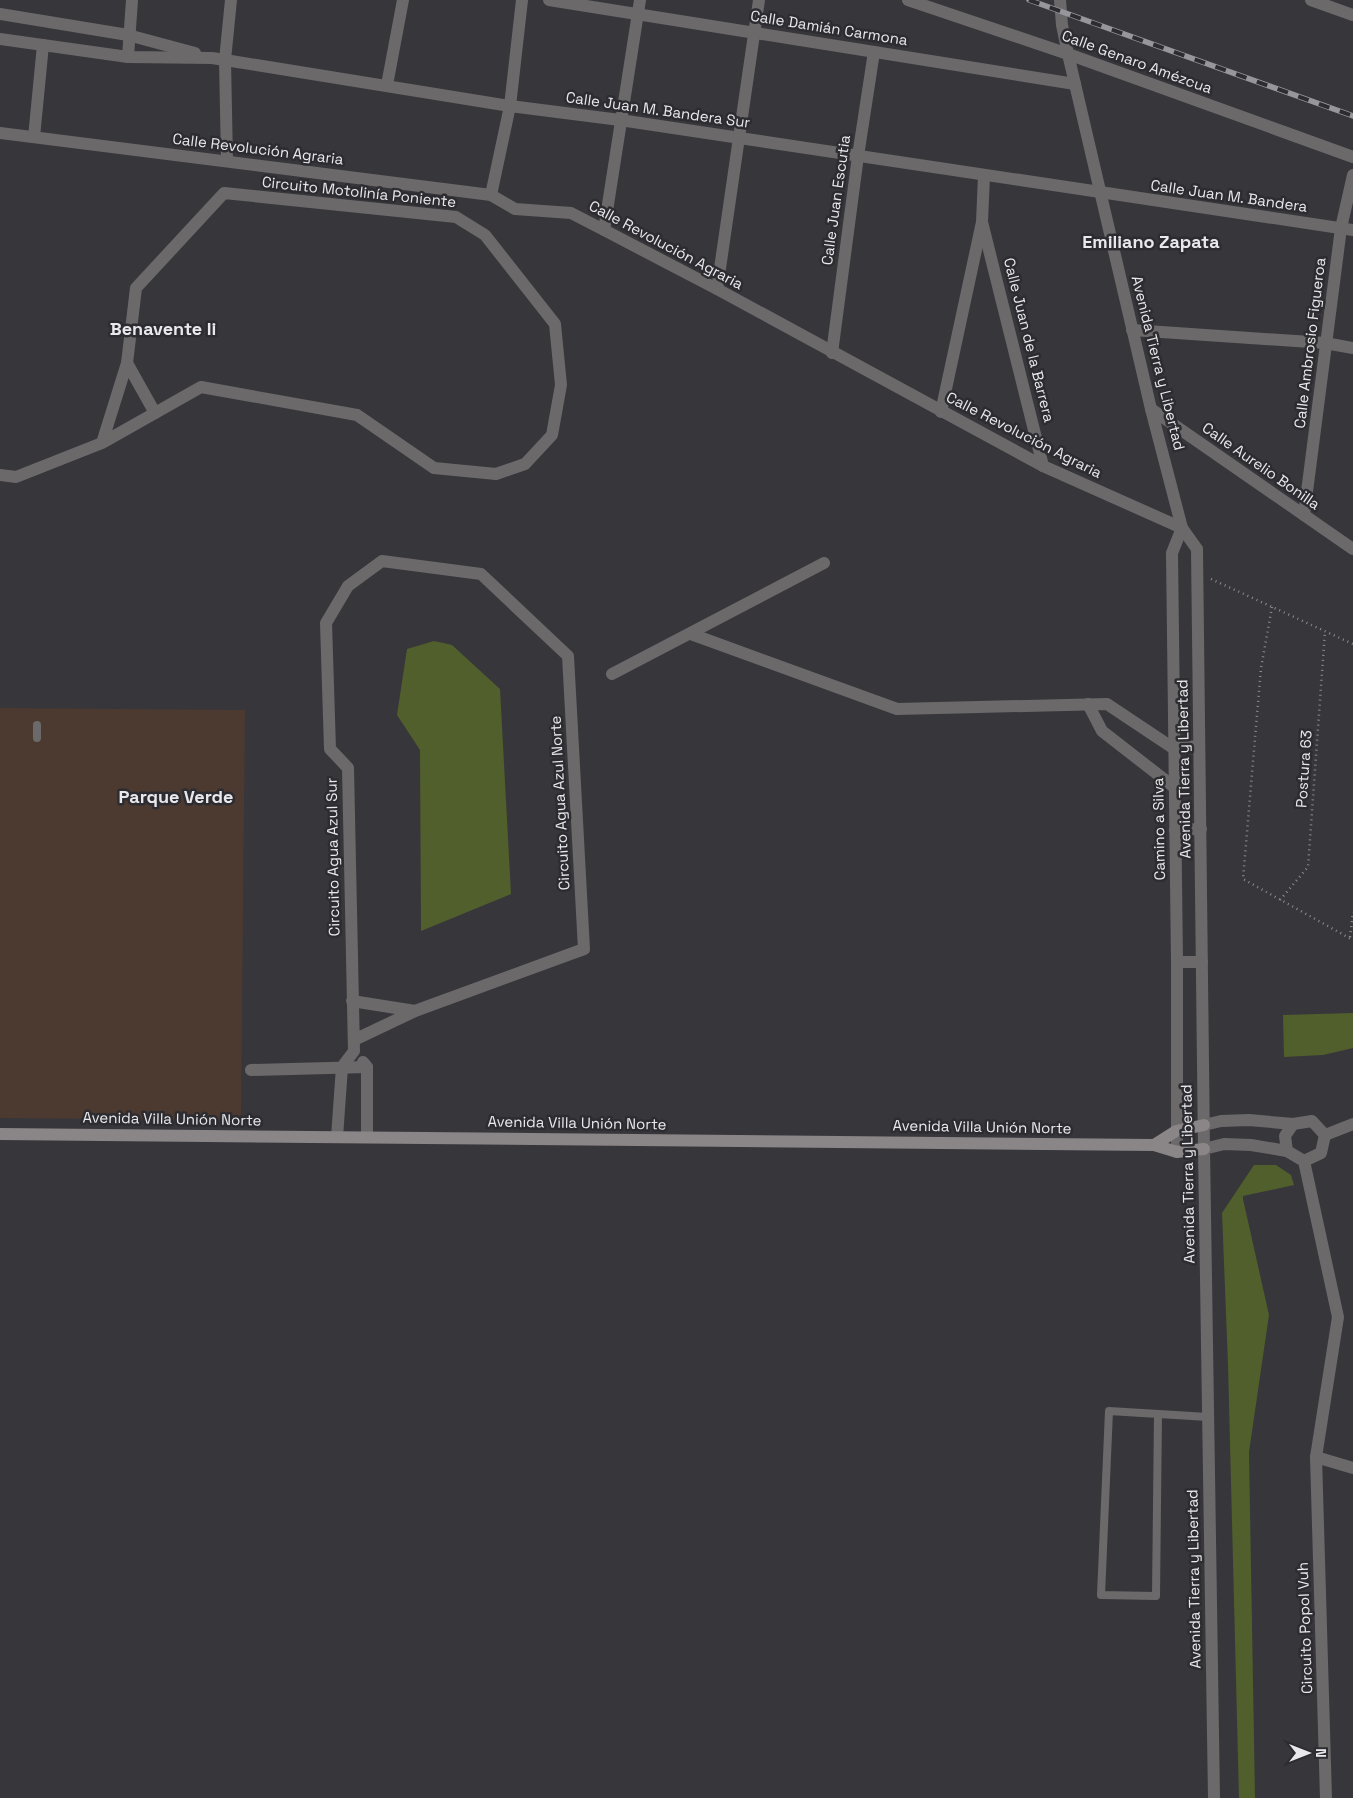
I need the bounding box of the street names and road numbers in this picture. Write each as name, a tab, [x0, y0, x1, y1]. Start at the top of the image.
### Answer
street label: Calle Damián Carmona	[749, 6, 909, 49]
street label: Calle Genaro Amézcua	[1059, 25, 1215, 98]
street label: Calle Juan M. Bandera Sur	[565, 87, 752, 132]
street label: Calle Revolución Agraria	[171, 129, 345, 168]
street label: Calle Juan Escutia	[817, 133, 854, 266]
street label: Circuito Motolinía Poniente	[261, 172, 457, 211]
street label: Calle Juan M. Bandera	[1149, 175, 1309, 216]
street label: Calle Revolución Agraria	[586, 196, 747, 294]
street label: Calle Juan de la Barrera	[1000, 256, 1059, 424]
street label: Calle Ambrosio Figueroa	[1290, 256, 1329, 430]
street label: Avenida Tierra y Libertad	[1128, 274, 1189, 452]
street label: Calle Revolución Agraria	[943, 387, 1106, 482]
street label: Calle Aurelio Bonilla	[1199, 418, 1324, 514]
street label: Avenida Tierra y Libertad	[1172, 679, 1195, 859]
street label: Circuito Agua Azul Norte	[545, 715, 574, 891]
street label: Postura 63	[1291, 729, 1316, 809]
street label: Circuito Agua Azul Sur	[322, 777, 343, 936]
street label: Camino a Silva	[1148, 777, 1169, 880]
street label: Avenida Tierra y Libertad	[1176, 1084, 1199, 1264]
street label: Avenida Villa Unión Norte	[82, 1107, 262, 1130]
street label: Avenida Villa Unión Norte	[487, 1111, 667, 1134]
street label: Avenida Villa Unión Norte	[892, 1115, 1072, 1138]
street label: Avenida Tierra y Libertad	[1182, 1489, 1205, 1669]
street label: Circuito Popol Vuh	[1293, 1562, 1316, 1694]

